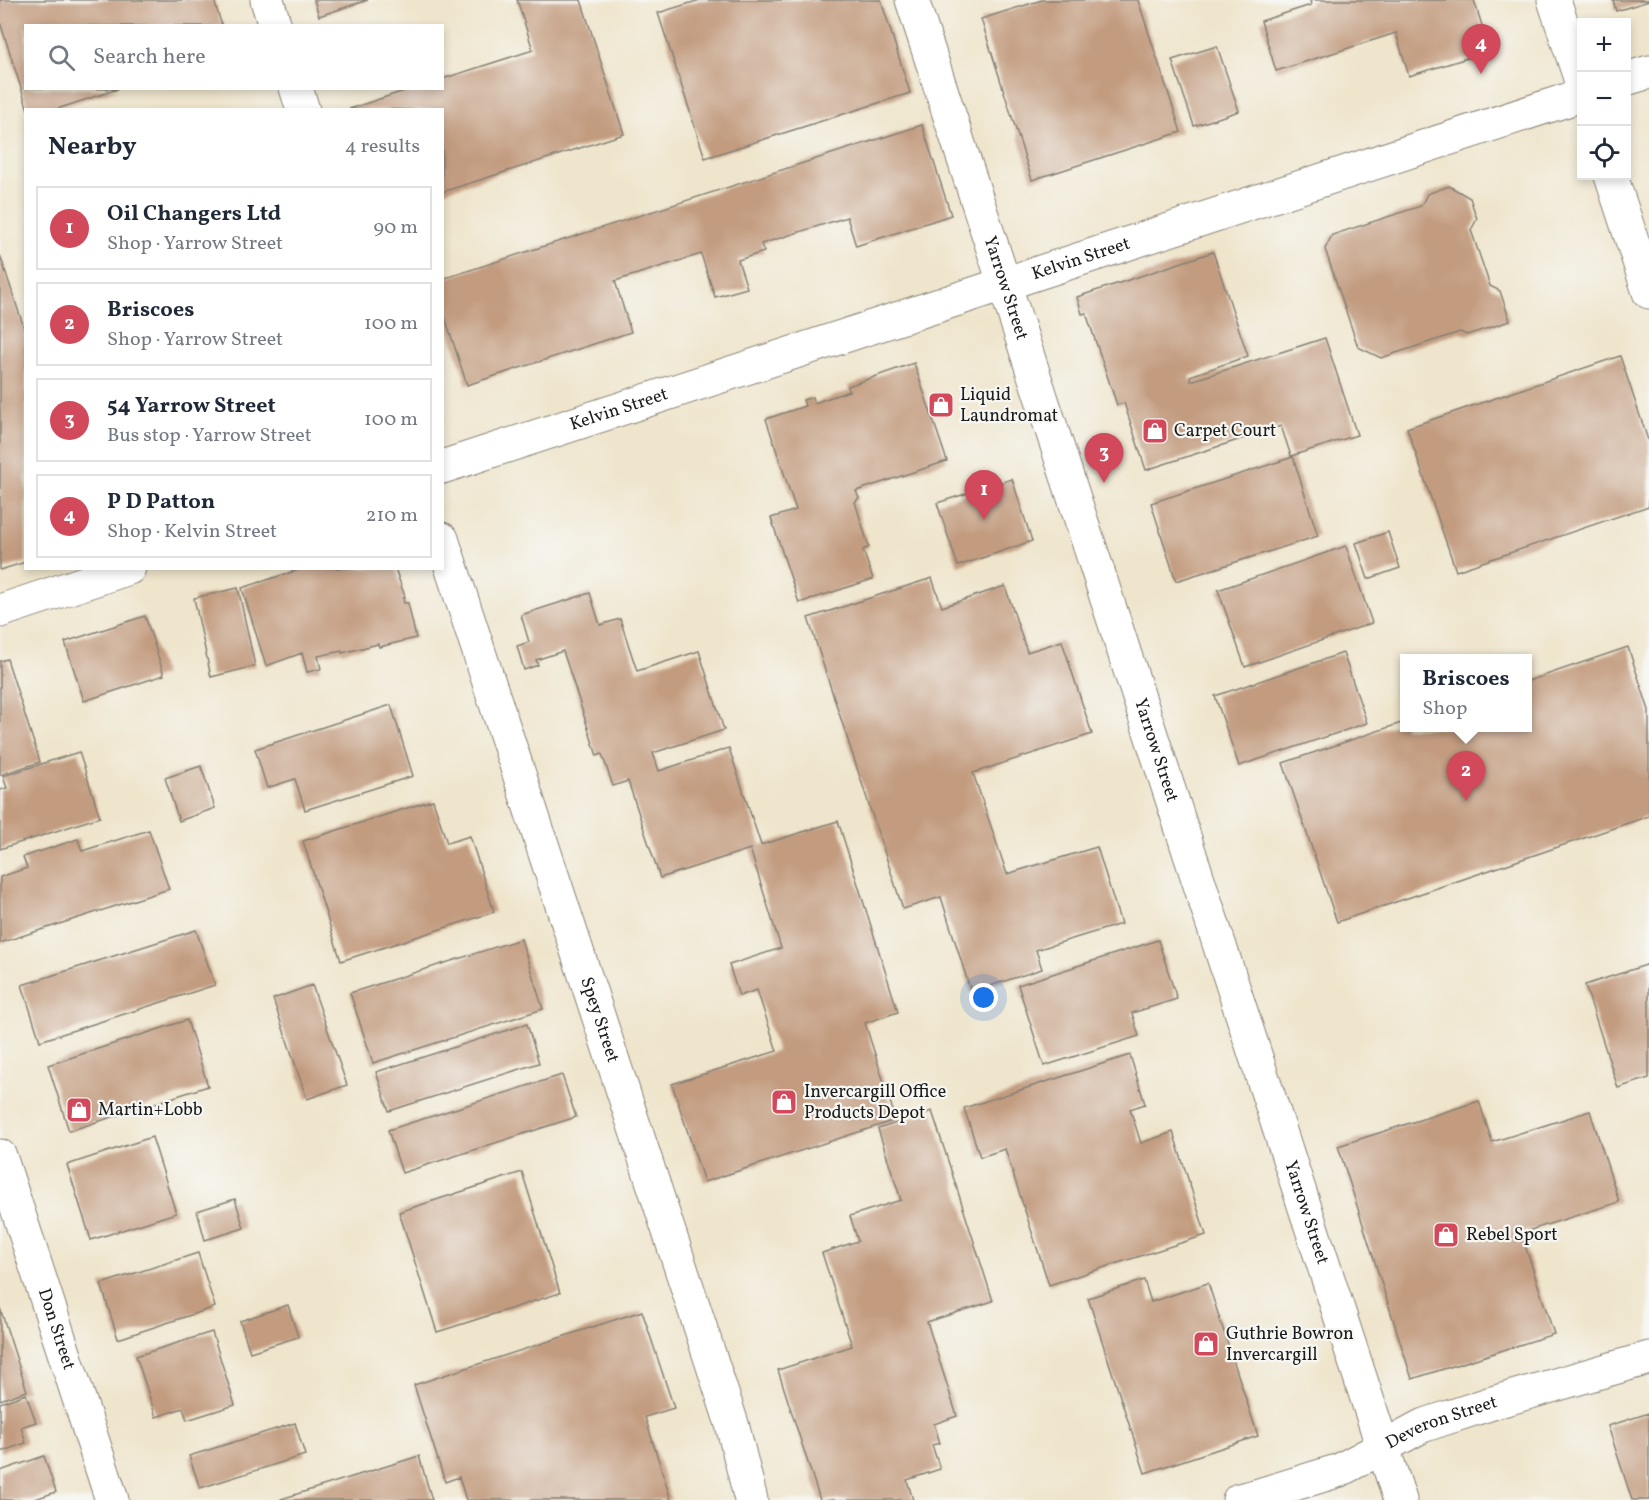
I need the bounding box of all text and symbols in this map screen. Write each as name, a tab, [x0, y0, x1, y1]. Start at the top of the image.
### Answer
map controls	[1577, 18, 1631, 180]
button: +	[1577, 18, 1631, 72]
search box	[24, 24, 444, 90]
pin: 4	[1462, 25, 1500, 74]
icon: search	[45, 41, 78, 74]
text: Search here	[93, 42, 206, 73]
button: −	[1577, 72, 1631, 126]
button: locate	[1577, 126, 1631, 180]
text: Nearby	[48, 129, 137, 165]
text: 4 results	[345, 133, 420, 161]
text: Oil Changers Ltd	[107, 199, 281, 230]
text: 1	[65, 214, 74, 242]
text: 90 m	[374, 214, 418, 242]
text: Shop · Yarrow Street	[107, 230, 283, 258]
street label: Kelvin Street	[1029, 231, 1133, 287]
street label: Yarrow Street	[977, 233, 1034, 343]
text: Briscoes	[107, 295, 194, 326]
text: 2	[64, 310, 75, 338]
text: 100 m	[364, 310, 418, 338]
text: Shop · Yarrow Street	[107, 326, 283, 354]
street label: Kelvin Street	[567, 382, 671, 437]
place label: Liquid Laundromat	[960, 383, 1058, 429]
shop icon: Liquid Laundromat	[926, 390, 956, 420]
text: 54 Yarrow Street	[107, 391, 276, 422]
text: 3	[64, 406, 75, 434]
text: 100 m	[364, 406, 418, 434]
shop icon: Carpet Court	[1140, 416, 1170, 446]
place label: Carpet Court	[1174, 419, 1276, 444]
text: Bus stop · Yarrow Street	[107, 422, 312, 450]
pin: 3	[1084, 434, 1124, 483]
pin: 1	[964, 470, 1004, 520]
text: P D Patton	[107, 487, 215, 518]
text: 4	[63, 502, 76, 530]
text: 210 m	[366, 502, 418, 530]
text: Shop · Kelvin Street	[107, 518, 277, 546]
popup	[1400, 654, 1532, 732]
text: Briscoes	[1422, 664, 1510, 695]
street label: Yarrow Street	[1128, 695, 1185, 805]
text: Shop	[1422, 695, 1467, 723]
pin: 2	[1446, 752, 1486, 801]
street label: Spey Street	[574, 974, 625, 1066]
your location	[969, 983, 998, 1012]
place label: Invercargill Office Products Depot	[804, 1080, 946, 1126]
shop icon: Invercargill Office Products Depot	[769, 1087, 799, 1117]
shop icon: Martin+Lobb	[64, 1095, 94, 1125]
place label: Martin+Lobb	[98, 1098, 203, 1123]
street label: Yarrow Street	[1278, 1157, 1335, 1268]
shop icon: Rebel Sport	[1431, 1220, 1461, 1250]
place label: Rebel Sport	[1466, 1223, 1558, 1248]
street label: Don Street	[31, 1285, 81, 1373]
place label: Guthrie Bowron Invercargill	[1226, 1322, 1354, 1368]
shop icon: Guthrie Bowron Invercargill	[1191, 1329, 1221, 1359]
street label: Deveron Street	[1381, 1390, 1500, 1456]

